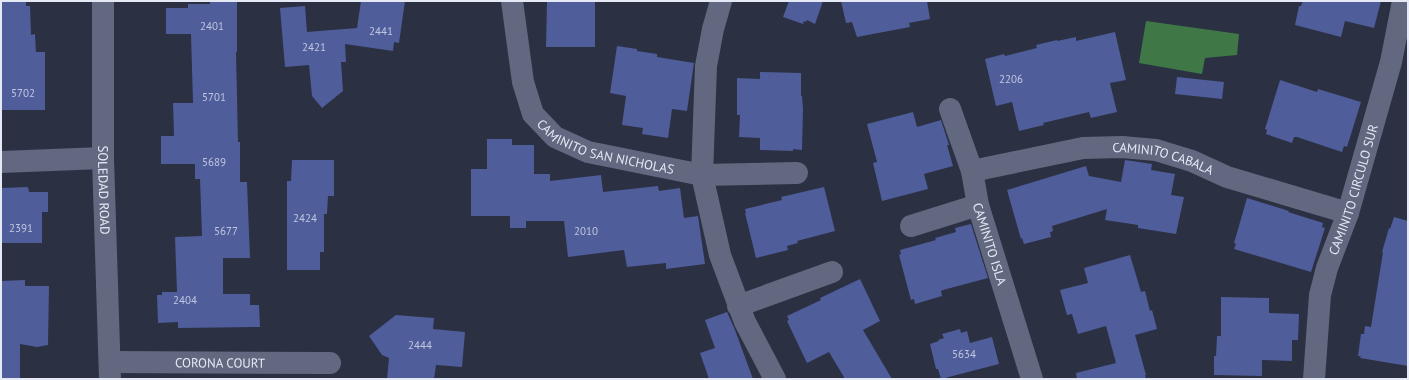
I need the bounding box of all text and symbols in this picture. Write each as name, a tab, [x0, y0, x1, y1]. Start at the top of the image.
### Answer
house number: 2401	[200, 19, 224, 33]
house number: 2441	[369, 24, 393, 38]
house number: 2421	[302, 40, 326, 54]
house number: 2206	[999, 72, 1023, 86]
house number: 5702	[11, 86, 35, 100]
house number: 5701	[202, 90, 226, 104]
street label: CAMINITO SAN NICHOLAS	[534, 115, 676, 178]
street label: CAMINITO CIRCULO SUR	[1324, 122, 1381, 257]
street label: CAMINITO CABALA	[1112, 138, 1217, 179]
street label: SOLEDAD ROAD	[95, 145, 114, 235]
house number: 5689	[202, 155, 226, 169]
street label: CAMINITO ISLA	[969, 201, 1011, 288]
house number: 2424	[293, 211, 317, 225]
house number: 2391	[9, 221, 33, 235]
house number: 5677	[214, 224, 238, 238]
house number: 2010	[574, 224, 598, 238]
house number: 2404	[173, 293, 197, 307]
house number: 2444	[408, 338, 432, 352]
house number: 5634	[952, 347, 976, 361]
street label: CORONA COURT	[175, 354, 265, 371]

